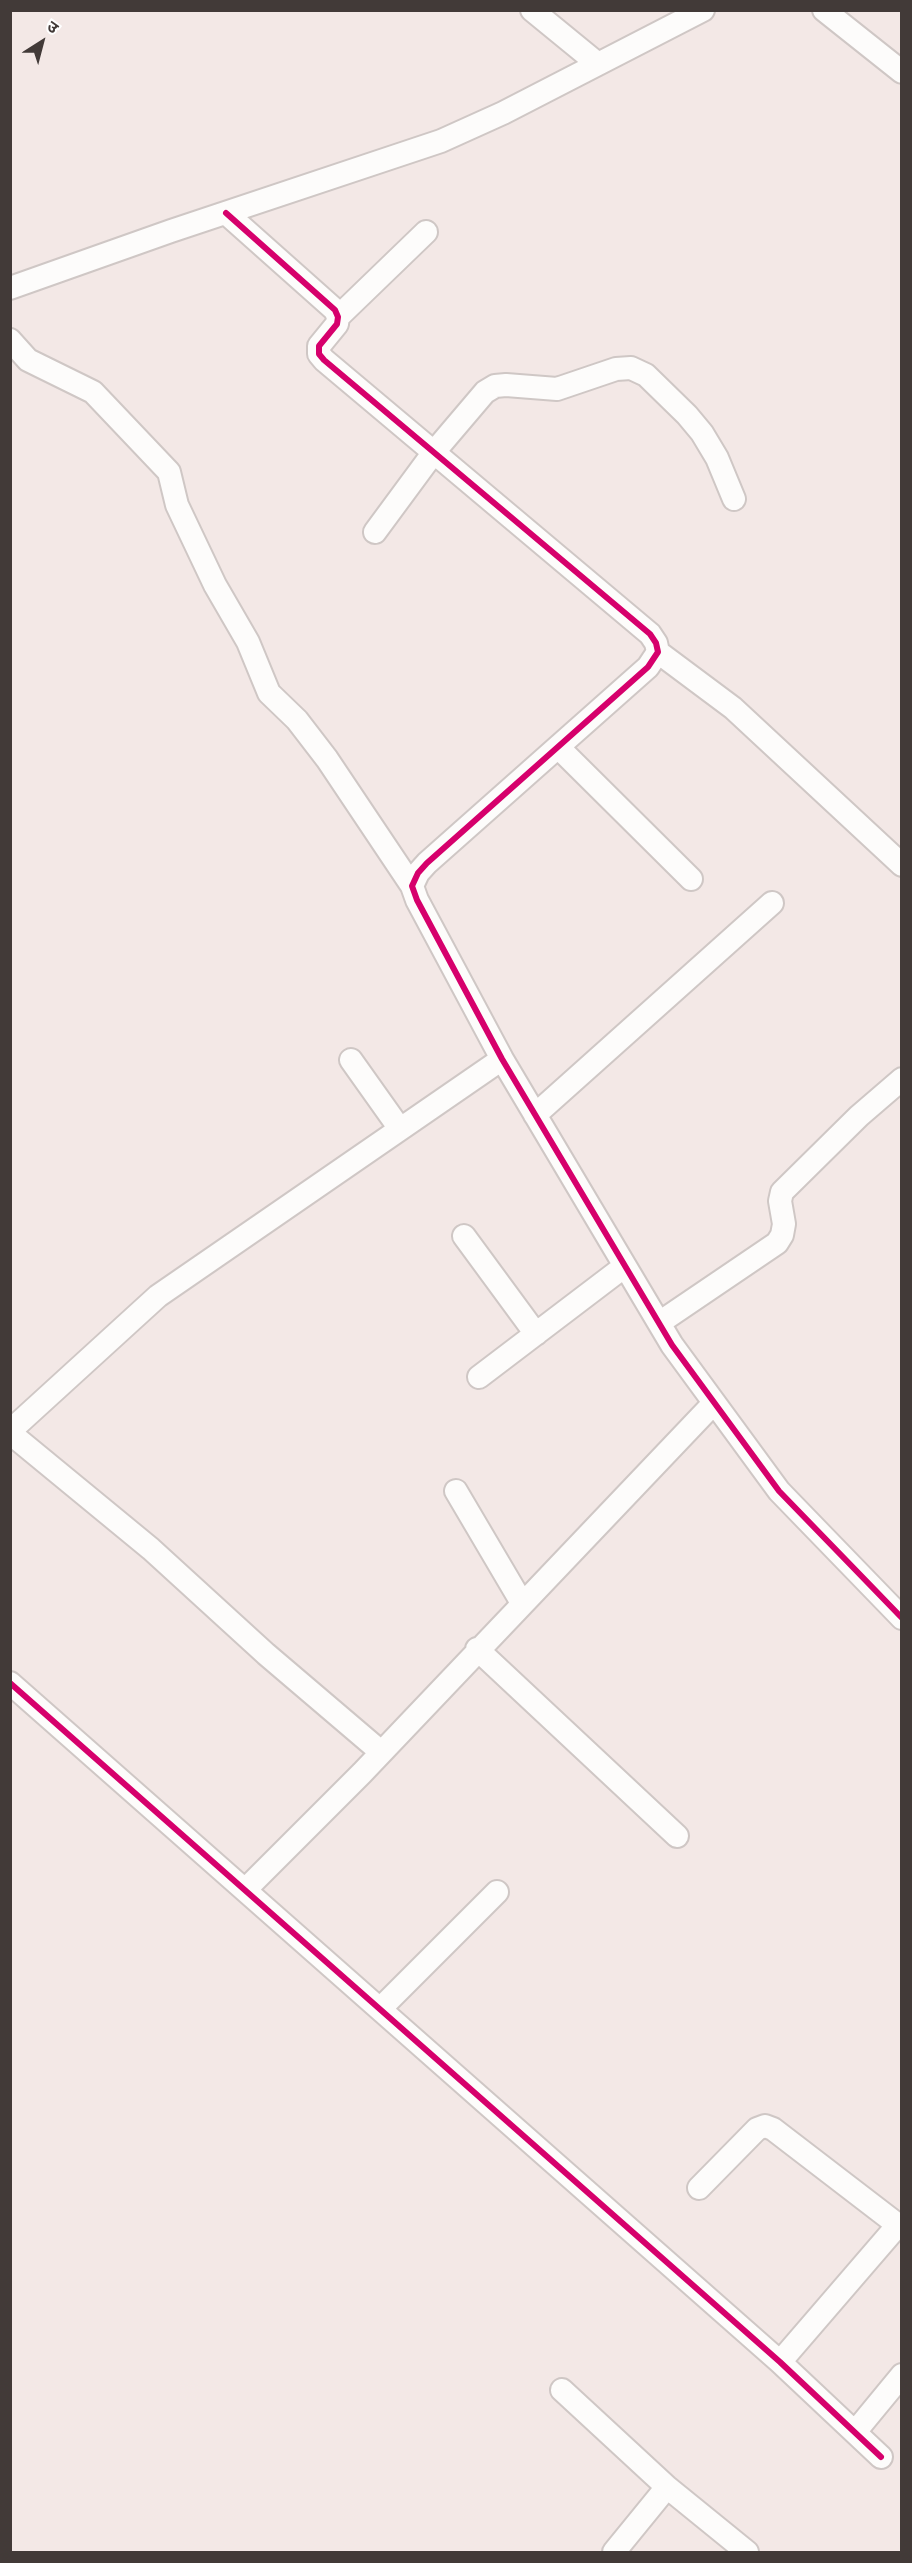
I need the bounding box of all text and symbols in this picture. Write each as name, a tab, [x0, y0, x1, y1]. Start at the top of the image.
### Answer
north arrow	[12, 12, 72, 72]
text: उ	[42, 16, 63, 39]

